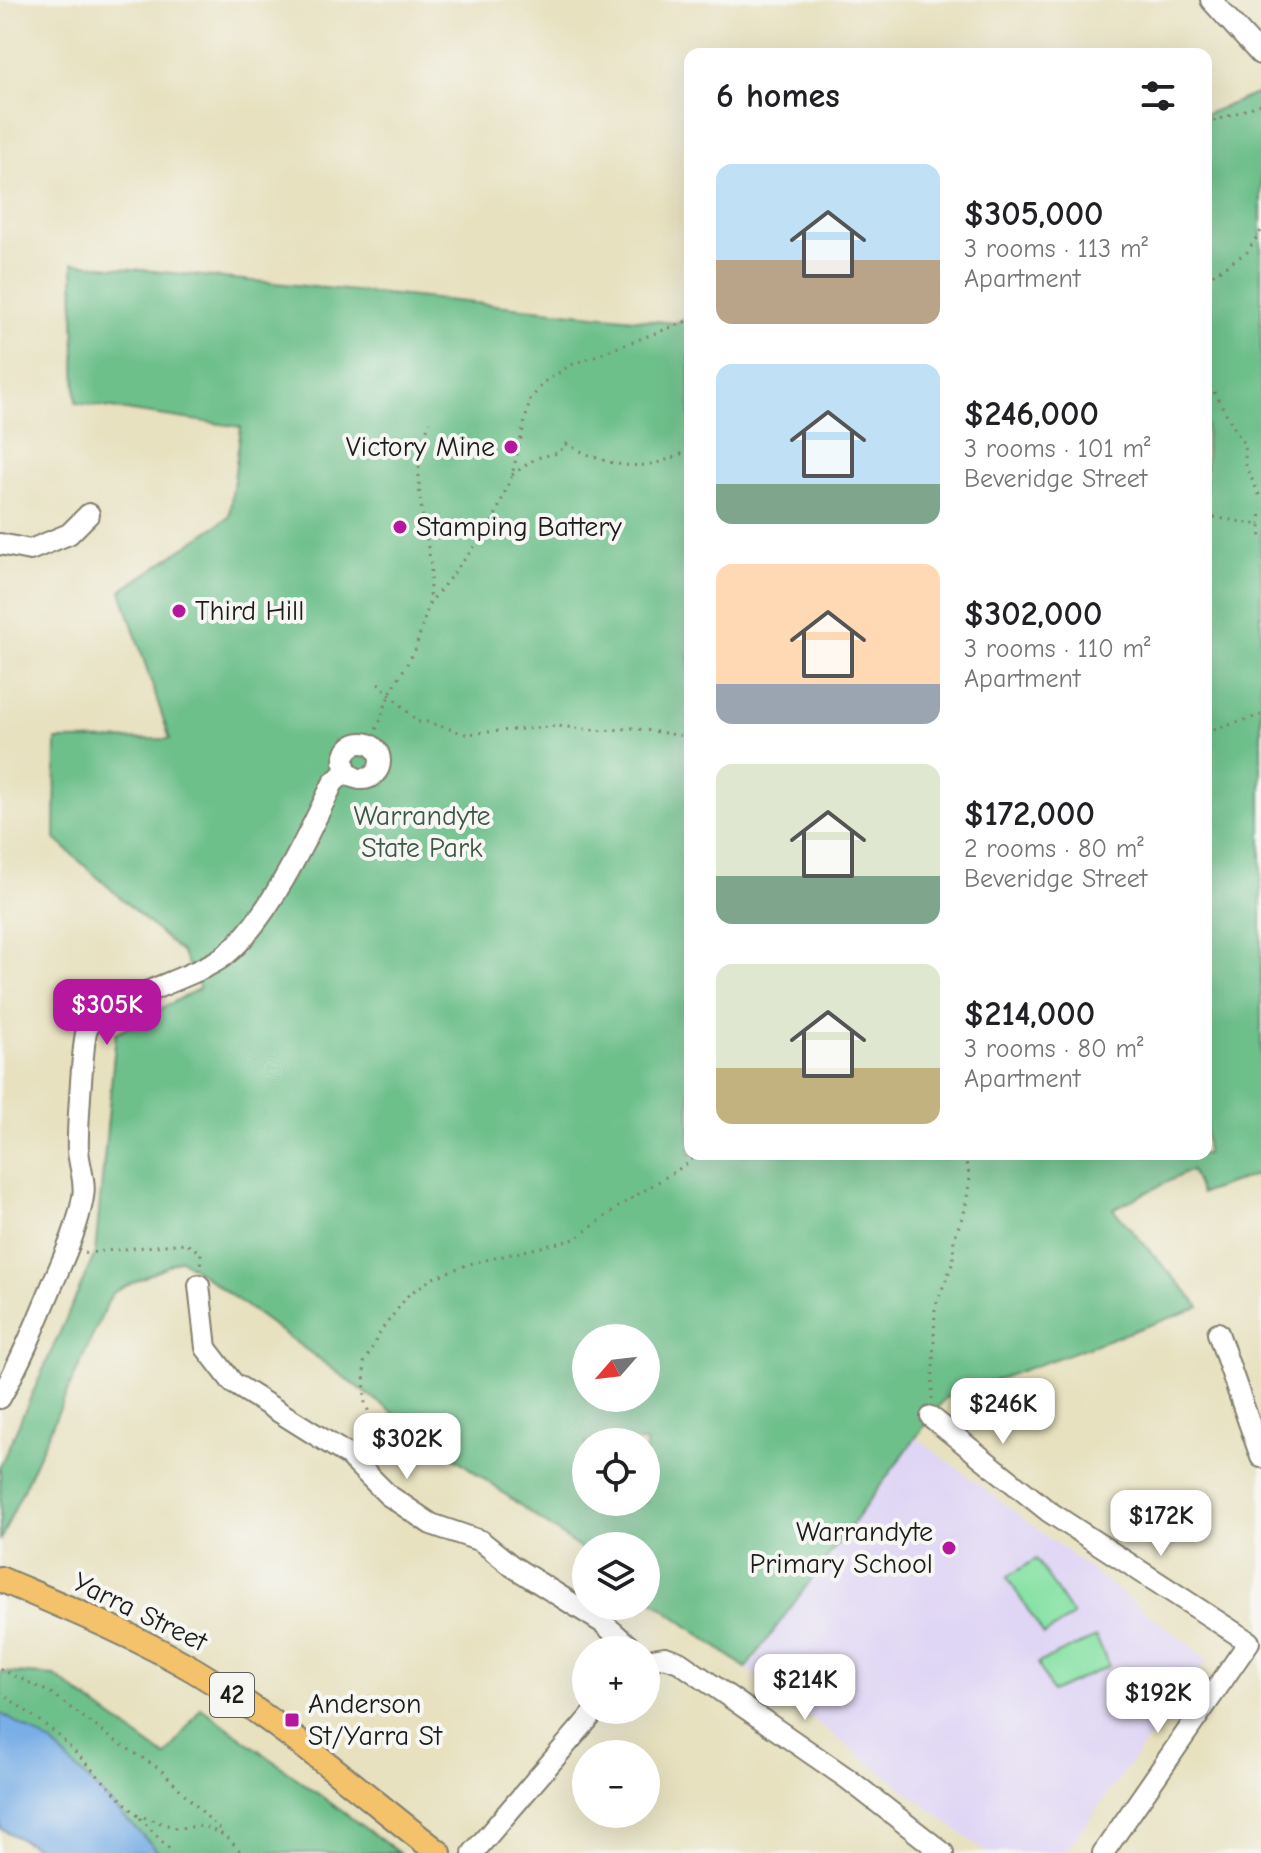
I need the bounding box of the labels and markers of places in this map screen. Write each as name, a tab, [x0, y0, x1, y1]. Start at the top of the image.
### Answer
place label: Victory Mine	[346, 431, 495, 463]
marker: Victory Mine	[502, 438, 520, 456]
place label: Stamping Battery	[416, 511, 622, 543]
marker: Stamping Battery	[391, 518, 409, 536]
place label: Third Hill	[195, 595, 304, 627]
marker: Third Hill	[170, 602, 188, 620]
pin: $305K	[51, 979, 163, 1047]
pin: $246K	[947, 1378, 1059, 1446]
pin: $302K	[351, 1413, 463, 1481]
pin: $172K	[1105, 1490, 1217, 1558]
place label: Warrandyte Primary School	[750, 1516, 933, 1580]
marker: Warrandyte Primary School	[940, 1539, 958, 1557]
pin: $214K	[749, 1654, 861, 1722]
pin: $192K	[1102, 1667, 1214, 1735]
place label: Anderson St/Yarra St	[308, 1688, 443, 1752]
marker: Anderson St/Yarra St	[283, 1711, 301, 1729]

